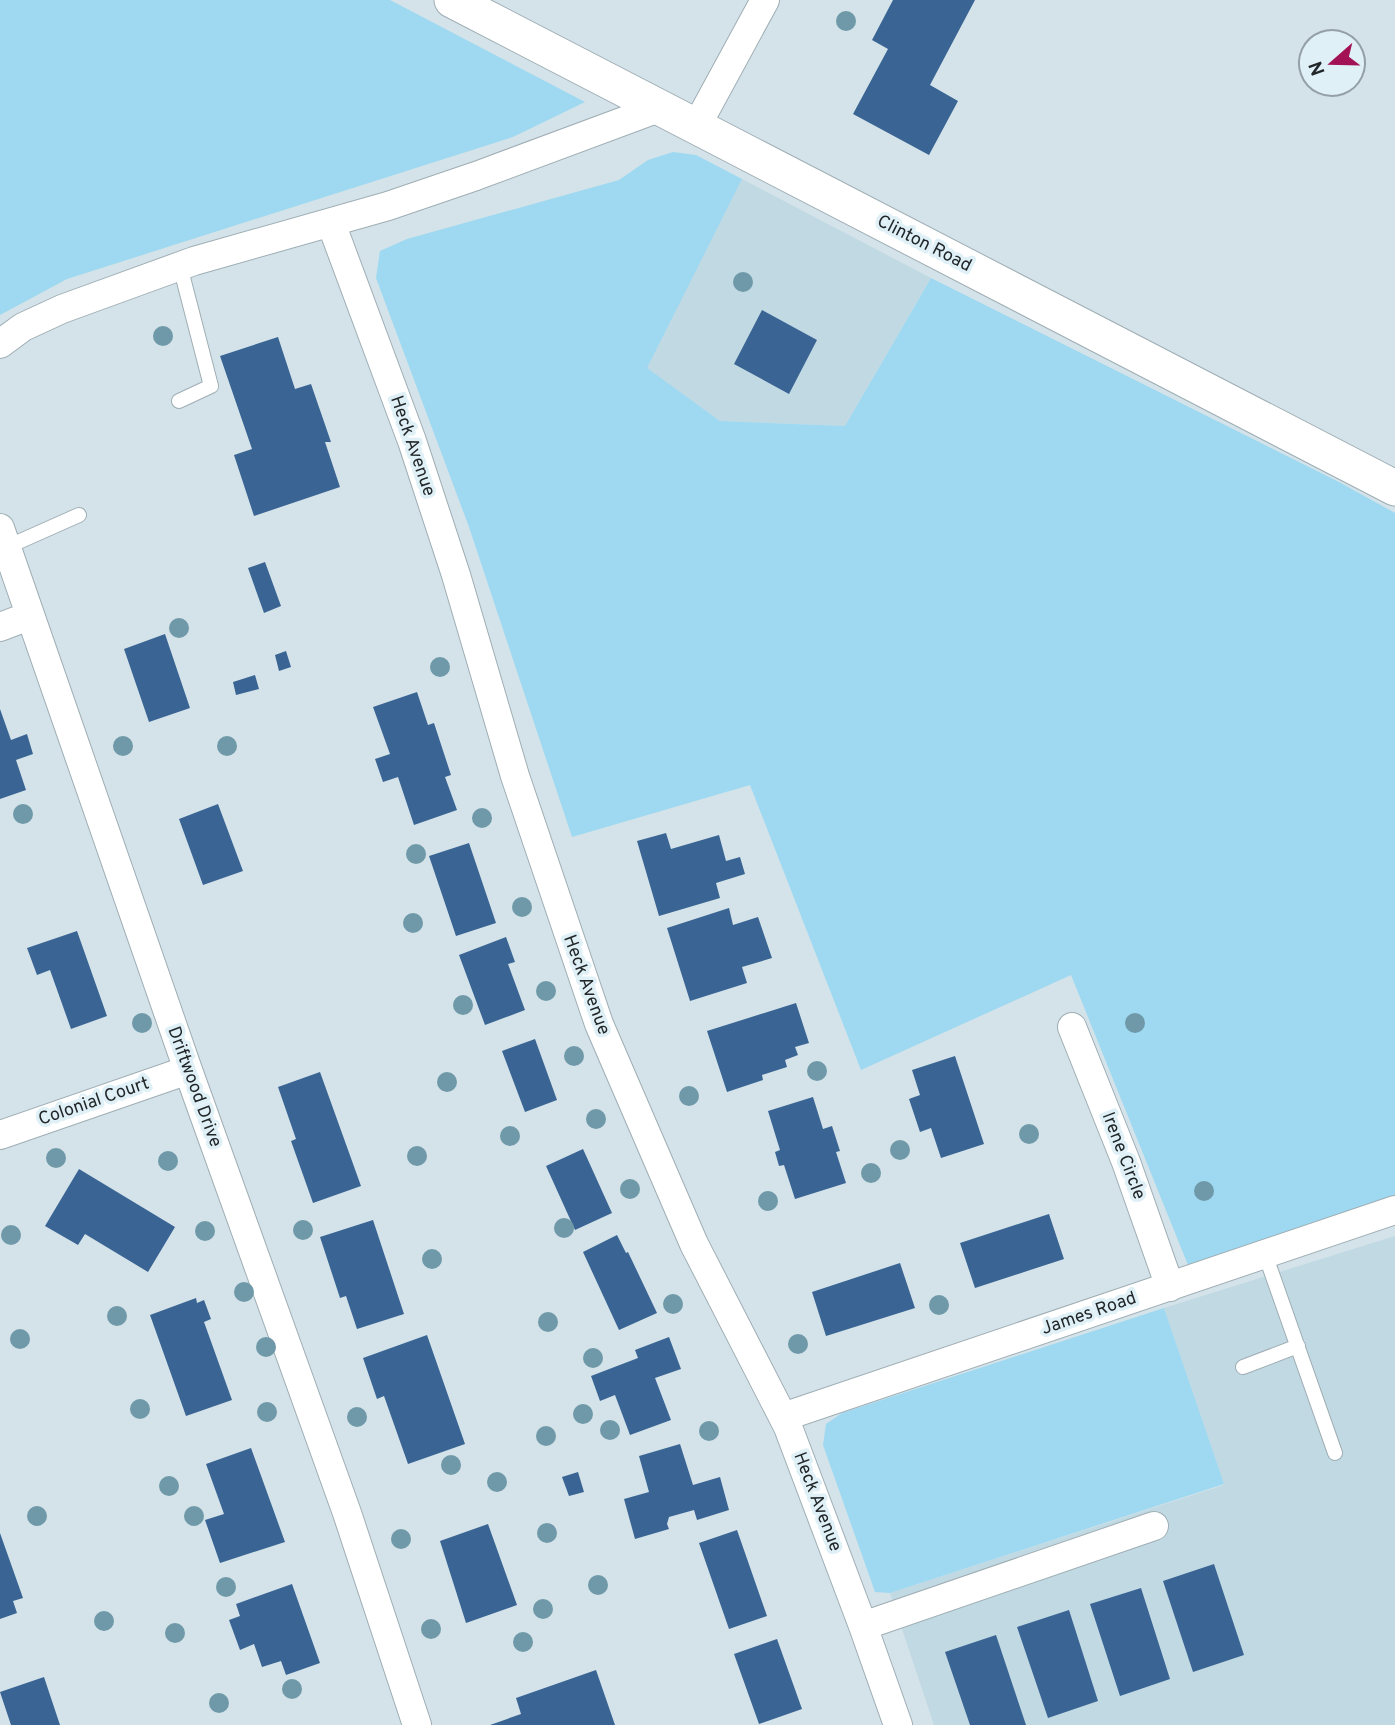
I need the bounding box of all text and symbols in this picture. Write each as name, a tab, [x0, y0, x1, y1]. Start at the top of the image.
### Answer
north arrow	[1297, 28, 1367, 98]
text: N	[1304, 58, 1332, 79]
street label: Clinton Road	[873, 210, 975, 278]
street label: Heck Avenue	[384, 393, 440, 499]
street label: Heck Avenue	[557, 932, 615, 1038]
street label: Driftwood Drive	[162, 1023, 226, 1151]
street label: Colonial Court	[36, 1072, 152, 1132]
street label: Irene Circle	[1096, 1109, 1150, 1203]
street label: James Road	[1038, 1287, 1140, 1341]
street label: Heck Avenue	[787, 1449, 847, 1555]

